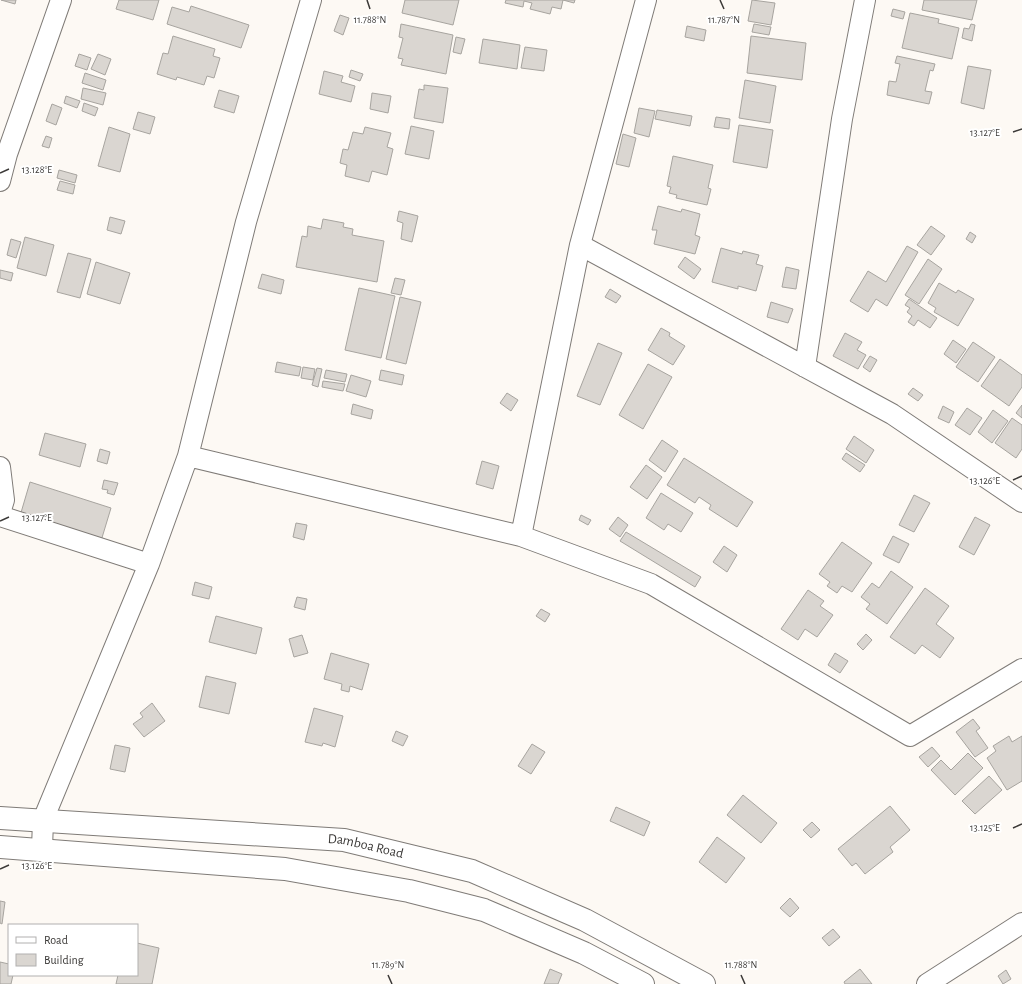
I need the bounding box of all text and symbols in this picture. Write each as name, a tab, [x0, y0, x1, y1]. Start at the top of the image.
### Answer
text: 11.788°N	[354, 15, 386, 25]
text: 11.787°N	[708, 15, 740, 25]
text: 13.127°E	[970, 128, 1000, 138]
text: 13.128°E	[22, 165, 52, 175]
text: 13.126°E	[970, 476, 1000, 486]
text: 13.127°E	[22, 513, 52, 523]
text: 13.125°E	[970, 823, 1000, 833]
street label: Damboa Road	[327, 832, 405, 861]
text: 13.126°E	[22, 861, 52, 871]
legend	[8, 924, 138, 976]
text: Road	[44, 934, 68, 946]
text: Building	[44, 954, 84, 966]
text: 11.789°N	[372, 960, 404, 970]
text: 11.788°N	[725, 960, 757, 970]

